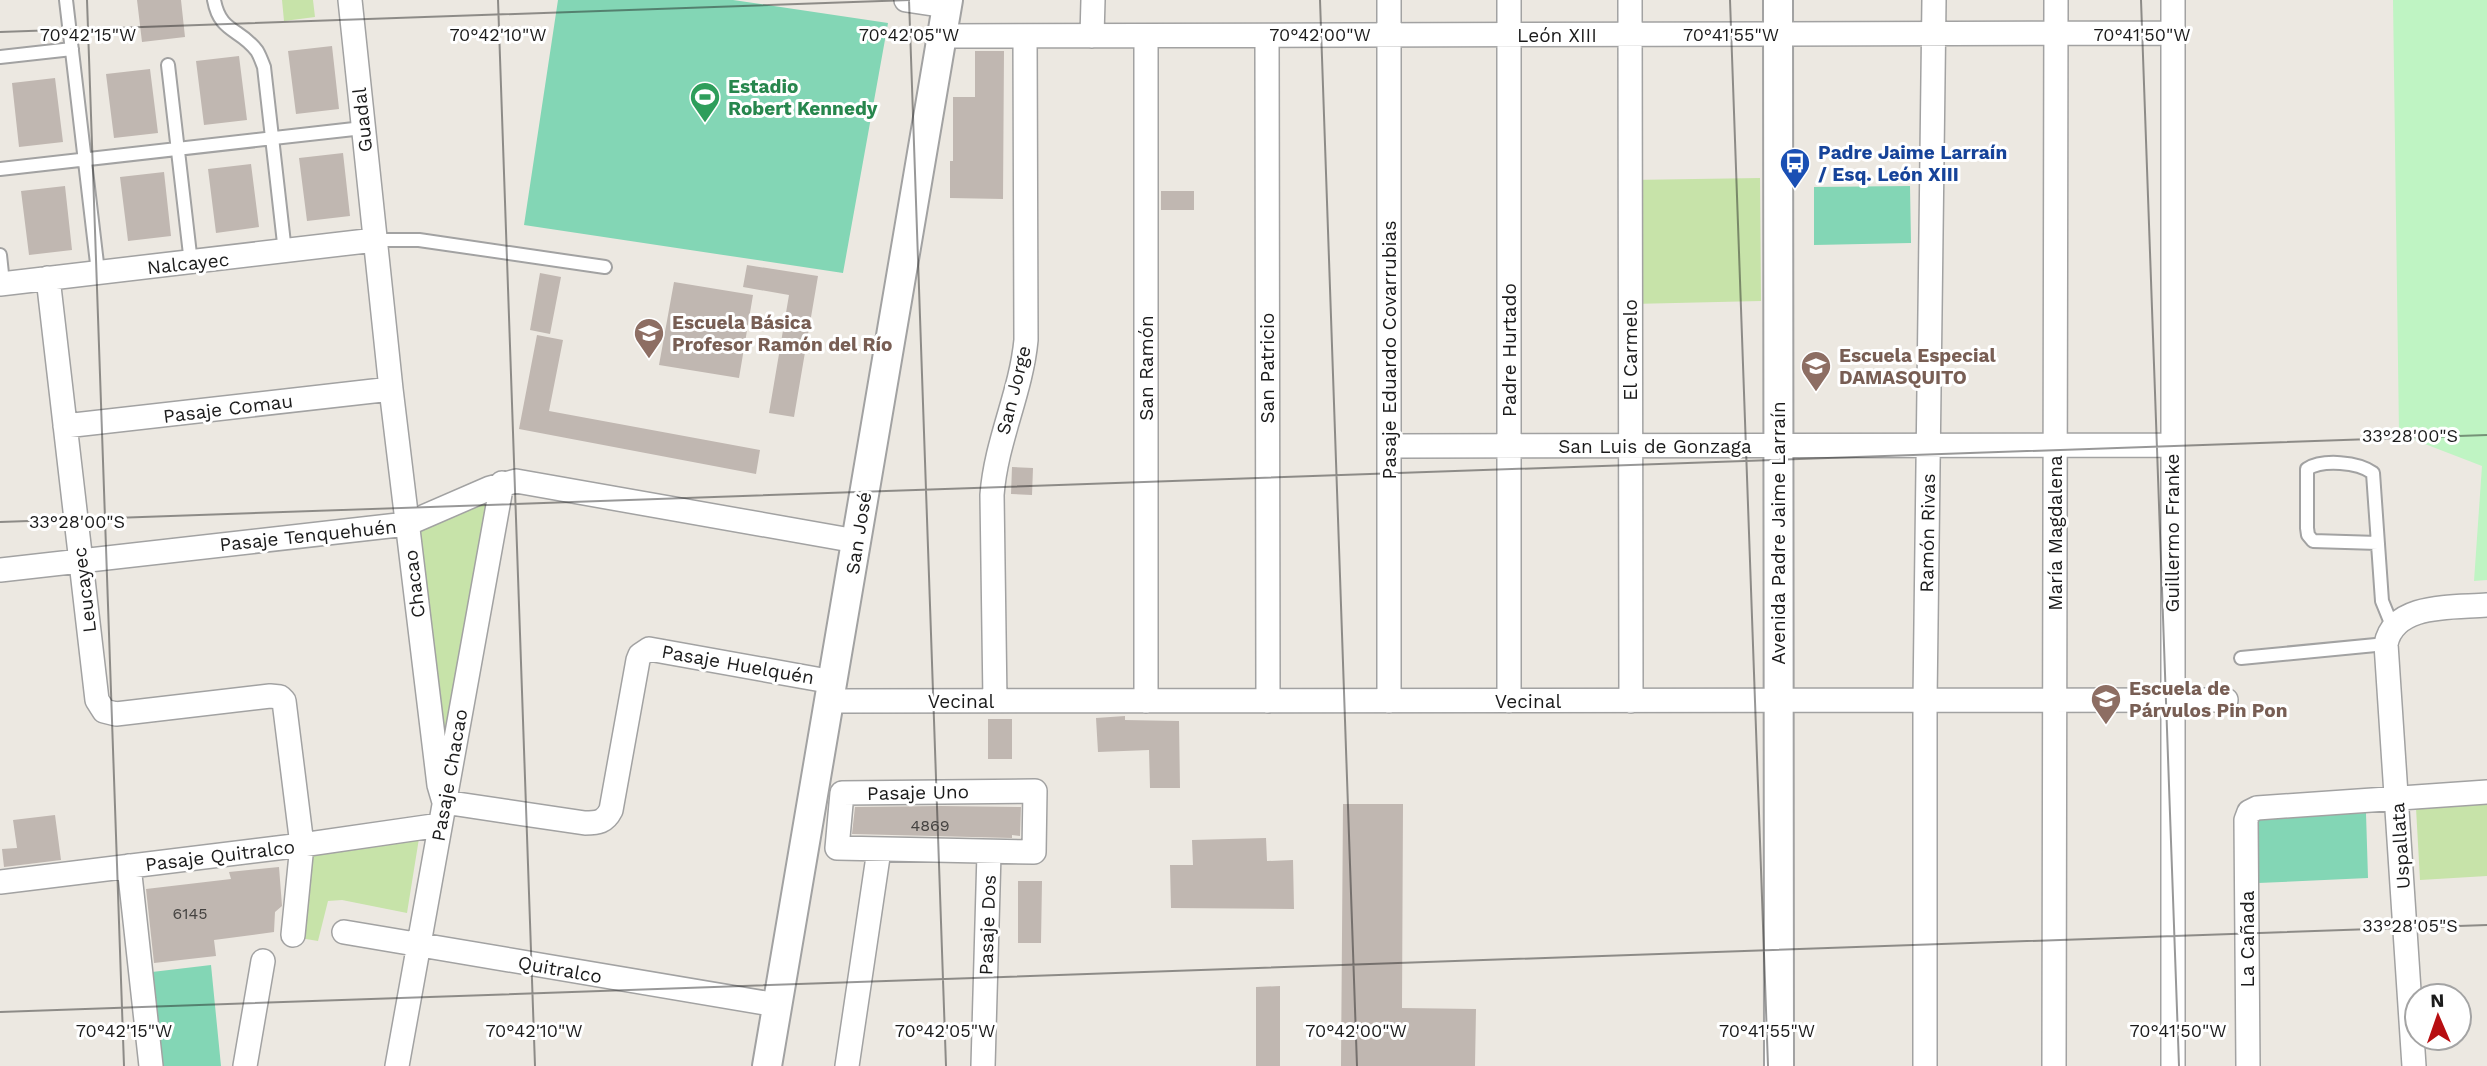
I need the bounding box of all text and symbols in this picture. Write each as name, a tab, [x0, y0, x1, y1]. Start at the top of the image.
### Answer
text: 70°42'15"W	[40, 24, 136, 45]
text: 70°42'10"W	[449, 24, 547, 45]
text: 70°42'05"W	[859, 24, 959, 45]
text: 70°42'00"W	[1269, 24, 1371, 45]
street label: León XIII	[1517, 24, 1597, 47]
text: 70°41'55"W	[1683, 24, 1779, 45]
text: 70°41'50"W	[2094, 24, 2190, 45]
place label: Estadio Robert Kennedy	[728, 75, 878, 120]
sports icon: Estadio Robert Kennedy	[688, 80, 722, 124]
street label: Guadal	[348, 86, 377, 153]
place label: Padre Jaime Larraín / Esq. León XIII	[1818, 141, 2007, 186]
bus stop icon: Padre Jaime Larraín / Esq. León XIII	[1778, 146, 1812, 190]
street label: Pasaje Eduardo Covarrubias	[1378, 221, 1401, 479]
street label: Nalcayec	[146, 248, 230, 279]
street label: Padre Hurtado	[1498, 283, 1521, 417]
street label: El Carmelo	[1619, 299, 1642, 401]
place label: Escuela Básica Profesor Ramón del Río	[672, 311, 892, 356]
street label: San Patricio	[1256, 313, 1279, 423]
street label: San Ramón	[1135, 315, 1158, 421]
school or university icon: Escuela Básica Profesor Ramón del Río	[632, 316, 666, 360]
street label: San Jorge	[991, 343, 1036, 437]
place label: Escuela Especial DAMASQUITO	[1839, 344, 1997, 389]
school or university icon: Escuela Especial DAMASQUITO	[1799, 349, 1833, 393]
street label: Pasaje Comau	[162, 389, 294, 428]
street label: Avenida Padre Jaime Larraín	[1767, 401, 1790, 665]
text: 33°28'00"S	[2362, 425, 2458, 446]
street label: San Luis de Gonzaga	[1558, 435, 1752, 458]
street label: Guillermo Franke	[2161, 453, 2184, 613]
street label: María Magdalena	[2044, 455, 2067, 611]
street label: Ramón Rivas	[1915, 473, 1940, 593]
street label: San José	[841, 490, 876, 576]
text: 33°28'00"S	[29, 511, 125, 532]
street label: Pasaje Tenquehuén	[218, 515, 398, 556]
street label: Leucayec	[68, 546, 101, 634]
street label: Chacao	[399, 549, 430, 619]
street label: Pasaje Huelquén	[660, 640, 816, 689]
place label: Escuela de Párvulos Pin Pon	[2129, 677, 2287, 722]
school or university icon: Escuela de Párvulos Pin Pon	[2089, 682, 2123, 726]
street label: Vecinal	[928, 690, 994, 713]
street label: Vecinal	[1495, 690, 1561, 713]
street label: Pasaje Chacao	[427, 707, 472, 843]
street label: Pasaje Uno	[867, 780, 969, 805]
street label: Uspallata	[2386, 802, 2415, 890]
house number: 4869	[910, 816, 950, 835]
street label: Pasaje Quitralco	[144, 835, 296, 876]
street label: Pasaje Dos	[974, 874, 1001, 976]
street label: La Cañada	[2236, 890, 2259, 988]
house number: 6145	[172, 904, 208, 923]
text: 33°28'05"S	[2362, 915, 2458, 936]
street label: Quitralco	[516, 951, 604, 988]
north arrow	[2403, 982, 2473, 1052]
text: N	[2430, 989, 2445, 1012]
text: 70°42'15"W	[76, 1020, 172, 1041]
text: 70°42'10"W	[485, 1020, 583, 1041]
text: 70°42'05"W	[895, 1020, 995, 1041]
text: 70°42'00"W	[1305, 1020, 1407, 1041]
text: 70°41'55"W	[1719, 1020, 1815, 1041]
text: 70°41'50"W	[2130, 1020, 2226, 1041]

